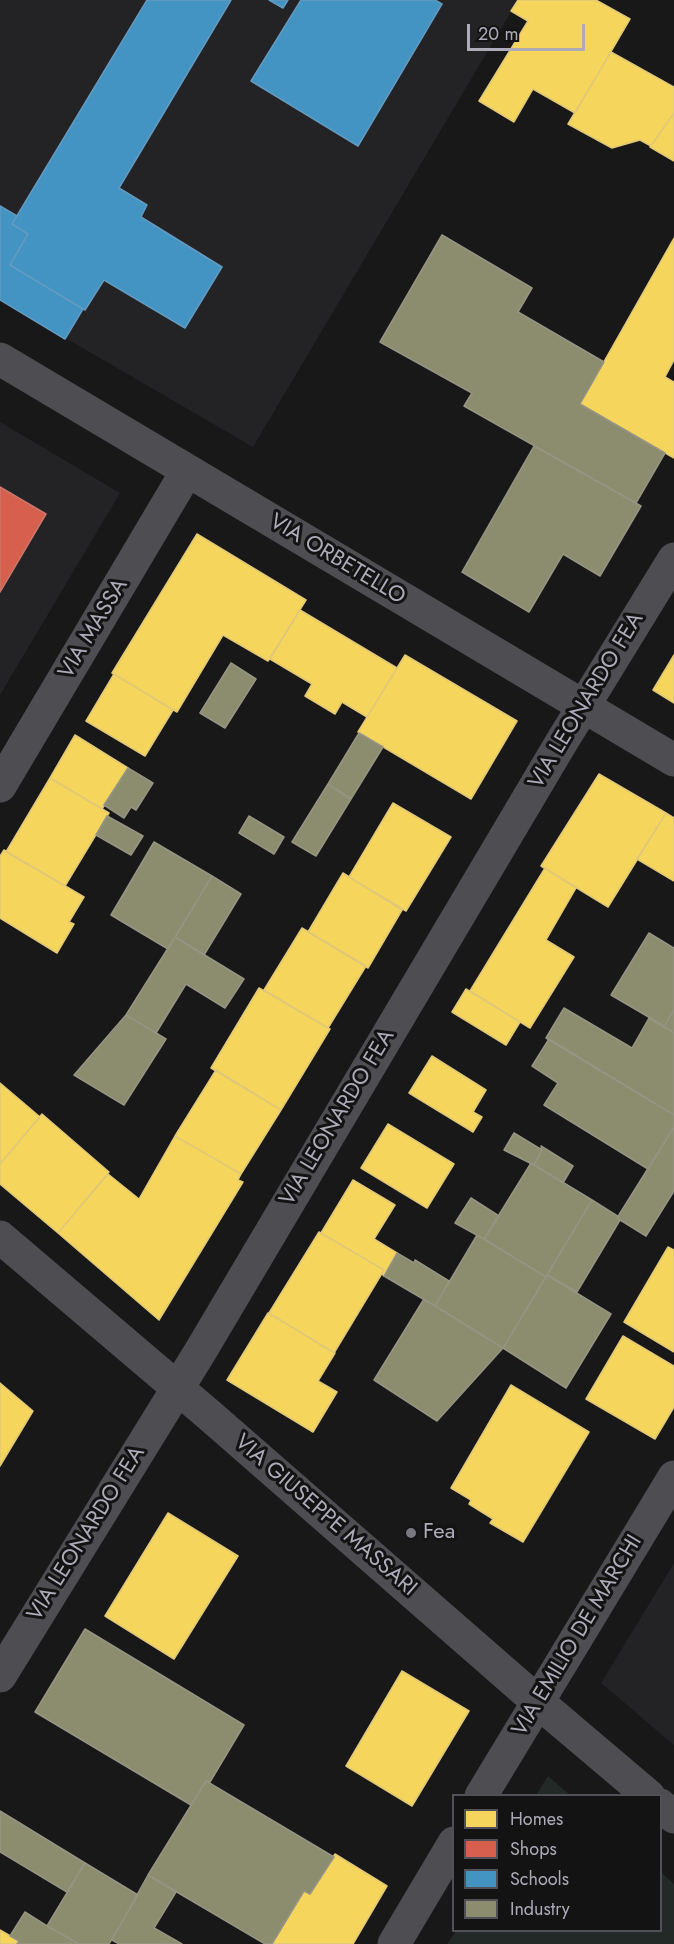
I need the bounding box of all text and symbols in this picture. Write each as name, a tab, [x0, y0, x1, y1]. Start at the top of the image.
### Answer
scale bar	[470, 12, 588, 50]
text: 20 m	[478, 21, 518, 47]
street label: VIA ORBETELLO	[264, 509, 410, 611]
street label: VIA MASSA	[54, 574, 134, 684]
street label: VIA LEONARDO FEA	[524, 608, 650, 794]
street label: VIA LEONARDO FEA	[275, 1025, 401, 1211]
street label: VIA GIUSEPPE MASSARI	[228, 1430, 422, 1602]
street label: VIA LEONARDO FEA	[23, 1442, 151, 1626]
place label: Fea	[423, 1520, 455, 1546]
marker: Fea	[404, 1526, 418, 1540]
street label: VIA EMILIO DE MARCHI	[507, 1531, 649, 1741]
legend	[452, 1794, 662, 1932]
text: Homes	[510, 1806, 563, 1832]
text: Shops	[510, 1836, 557, 1862]
text: Schools	[510, 1866, 569, 1892]
text: Industry	[510, 1896, 570, 1922]

